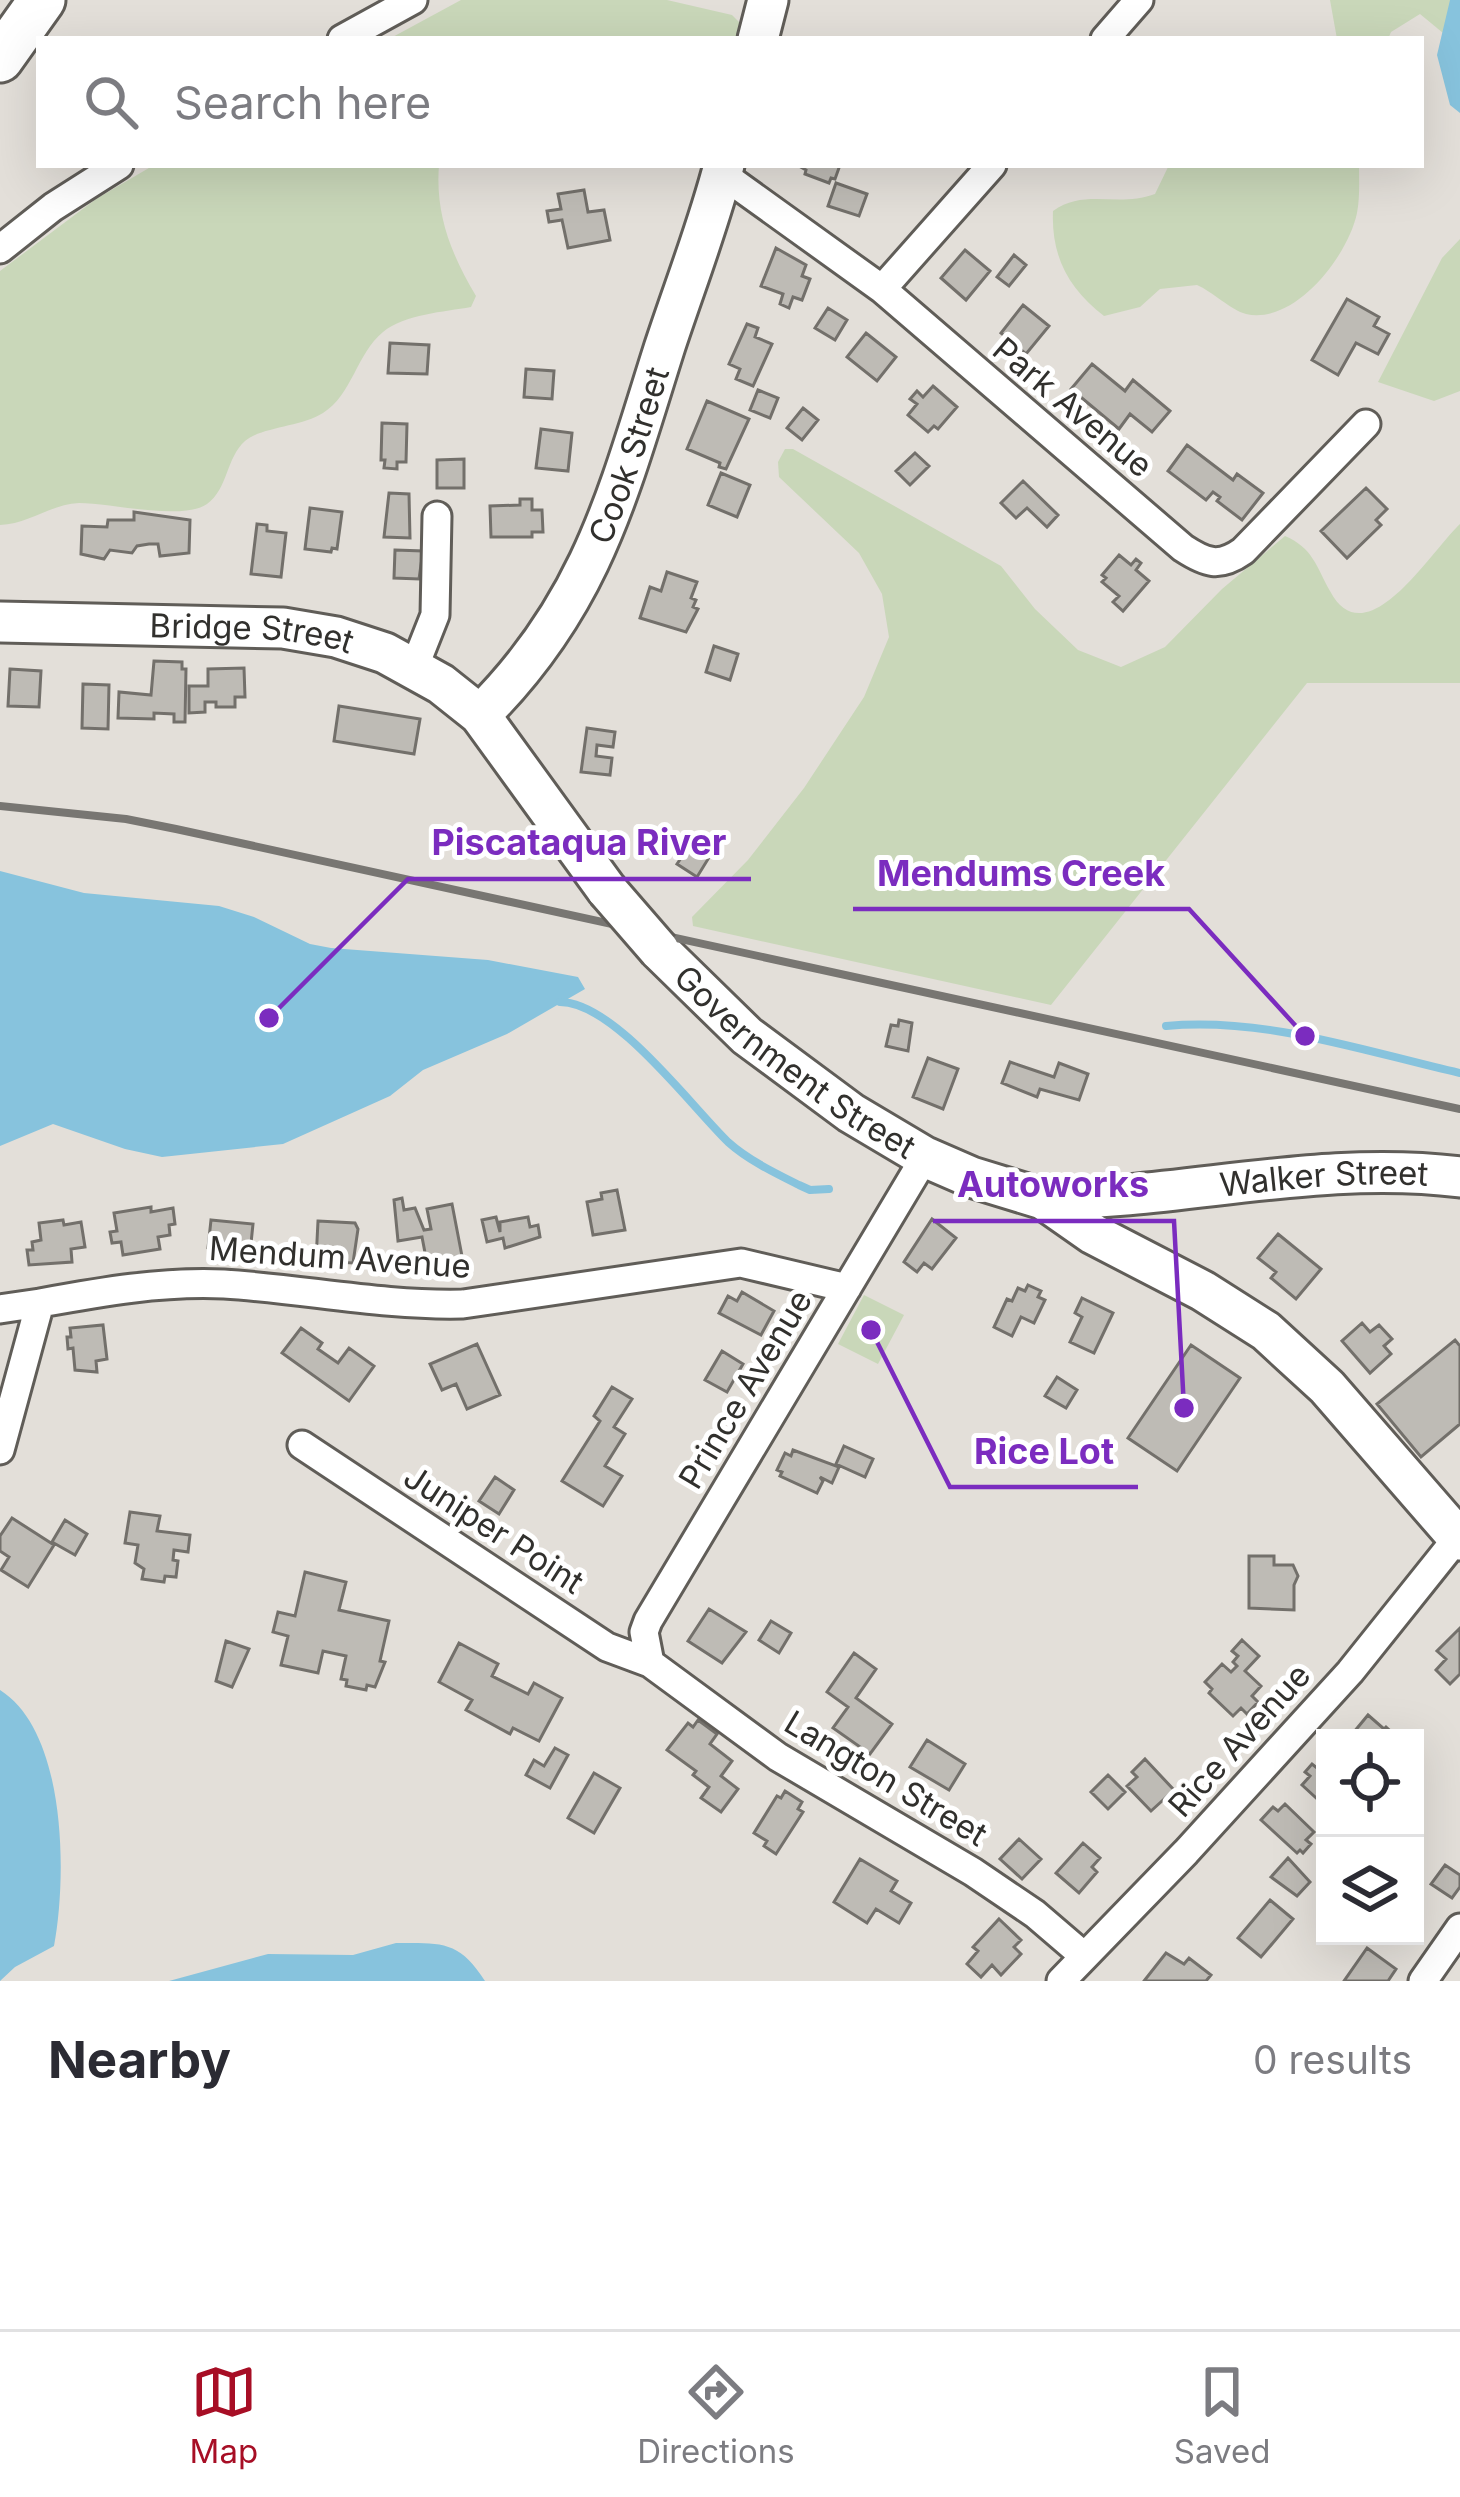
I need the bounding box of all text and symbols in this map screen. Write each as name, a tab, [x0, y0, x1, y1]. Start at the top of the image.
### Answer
search box	[36, 36, 1424, 168]
icon: search	[78, 69, 144, 135]
text: Search here	[174, 75, 431, 130]
street label: Park Avenue	[985, 329, 1161, 485]
street label: Cook Street	[580, 362, 677, 550]
street label: Bridge Street	[149, 605, 359, 662]
callout: Piscataqua River	[408, 807, 751, 879]
text: Piscataqua River	[432, 820, 726, 864]
callout: Mendums Creek	[853, 837, 1189, 909]
text: Mendums Creek	[877, 851, 1165, 895]
street label: Government Street	[666, 957, 923, 1167]
callout: Autoworks	[933, 1149, 1174, 1221]
street label: Walker Street	[1218, 1152, 1430, 1205]
text: Autoworks	[957, 1162, 1149, 1206]
street label: Mendum Avenue	[208, 1228, 472, 1286]
street label: Prince Avenue	[670, 1282, 820, 1496]
callout: Rice Lot	[950, 1415, 1138, 1487]
text: Rice Lot	[974, 1429, 1114, 1473]
street label: Juniper Point	[397, 1456, 591, 1602]
street label: Rice Avenue	[1160, 1655, 1318, 1825]
street label: Langton Street	[778, 1702, 995, 1854]
map controls	[1316, 1729, 1424, 1945]
button: locate	[1316, 1729, 1424, 1837]
button: layers	[1316, 1837, 1424, 1945]
text: Nearby	[48, 2029, 231, 2090]
text: 0 results	[1253, 2036, 1412, 2083]
tab: Map	[190, 2359, 258, 2471]
tab: Directions	[637, 2359, 795, 2471]
tab: Saved	[1174, 2359, 1270, 2471]

